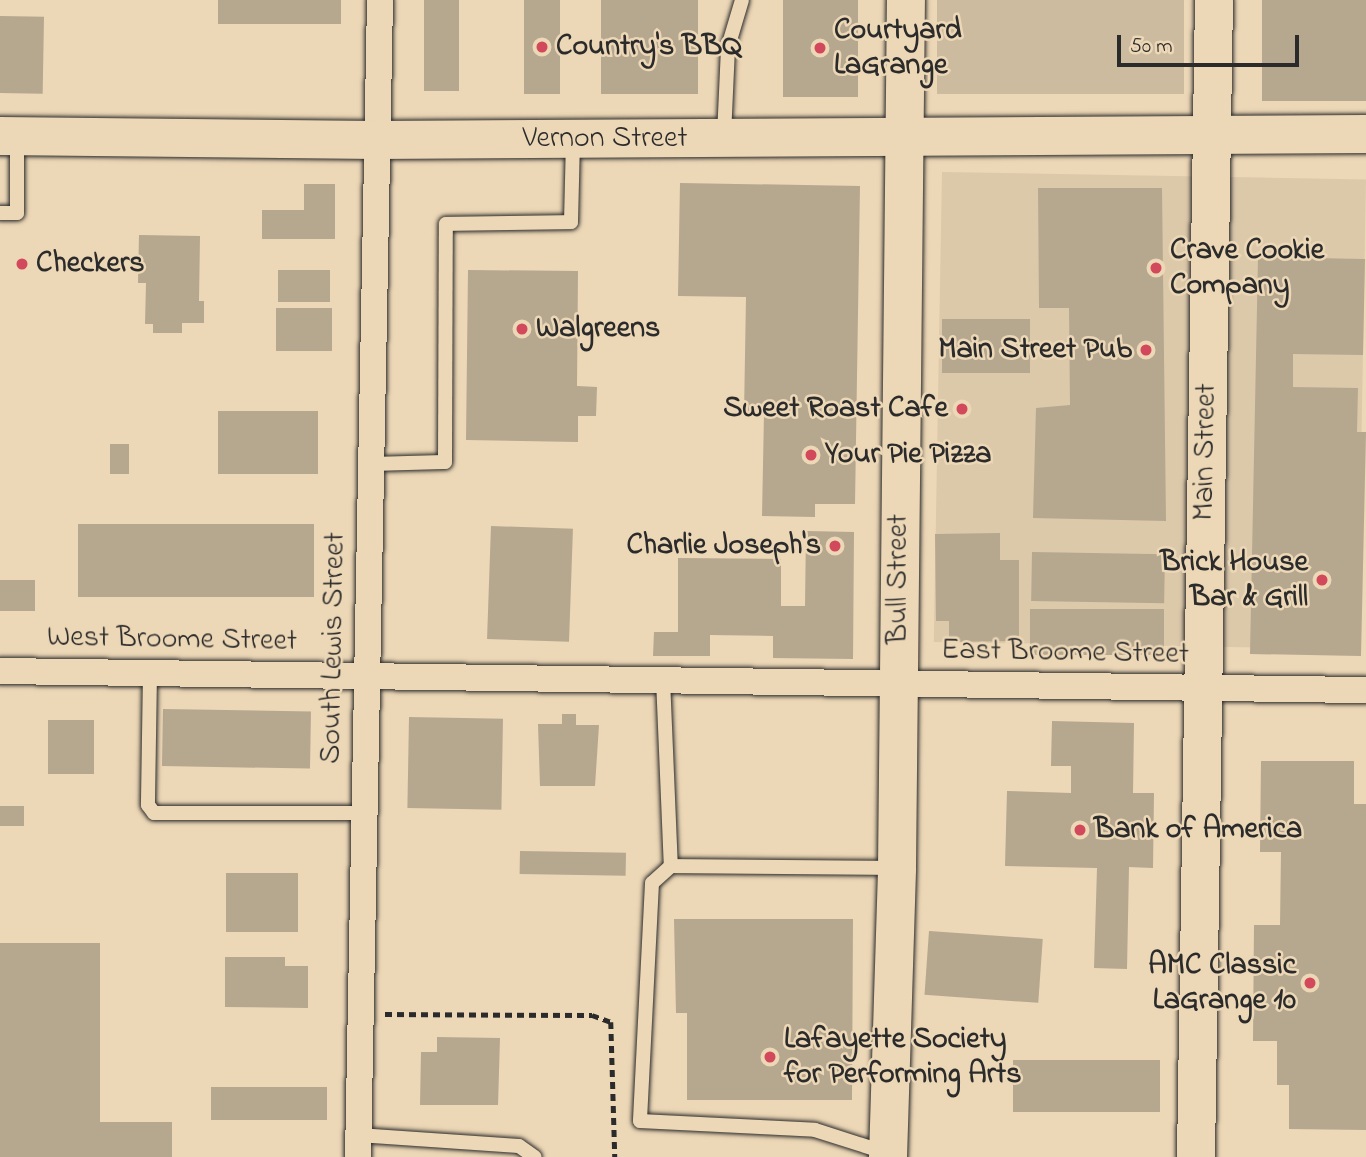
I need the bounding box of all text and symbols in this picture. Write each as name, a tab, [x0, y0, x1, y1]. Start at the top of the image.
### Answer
place label: Courtyard LaGrange	[834, 13, 962, 83]
scale bar	[1121, 21, 1303, 65]
place label: Country's BBQ	[556, 29, 742, 65]
text: 50 m	[1130, 32, 1173, 62]
marker: Country's BBQ	[534, 39, 550, 55]
marker: Courtyard LaGrange	[812, 40, 828, 56]
street label: Vernon Street	[522, 121, 688, 157]
place label: Crave Cookie Company	[1170, 233, 1324, 304]
place label: Checkers	[36, 246, 145, 282]
marker: Checkers	[14, 256, 30, 272]
marker: Crave Cookie Company	[1148, 260, 1164, 276]
place label: Walgreens	[536, 311, 660, 347]
marker: Walgreens	[514, 321, 530, 337]
place label: Main Street Pub	[938, 332, 1132, 368]
marker: Main Street Pub	[1138, 342, 1154, 358]
street label: Main Street	[1187, 383, 1225, 521]
place label: Sweet Roast Cafe	[723, 391, 948, 427]
marker: Sweet Roast Cafe	[954, 401, 970, 417]
place label: Your Pie Pizza	[825, 437, 992, 473]
marker: Your Pie Pizza	[803, 447, 819, 463]
street label: Bull Street	[881, 514, 917, 644]
place label: Charlie Joseph's	[626, 528, 821, 564]
street label: South Lewis Street	[314, 532, 354, 764]
marker: Charlie Joseph's	[827, 538, 843, 554]
place label: Brick House Bar & Grill	[1160, 545, 1308, 616]
marker: Brick House Bar & Grill	[1314, 572, 1330, 588]
street label: West Broome Street	[47, 620, 297, 660]
street label: East Broome Street	[941, 633, 1189, 673]
place label: Bank of America	[1094, 812, 1302, 848]
marker: Bank of America	[1072, 822, 1088, 838]
place label: AMC Classic LaGrange 10	[1148, 948, 1296, 1018]
marker: AMC Classic LaGrange 10	[1302, 975, 1318, 991]
place label: Lafayette Society for Performing Arts	[784, 1022, 1021, 1092]
marker: Lafayette Society for Performing Arts	[762, 1049, 778, 1065]

